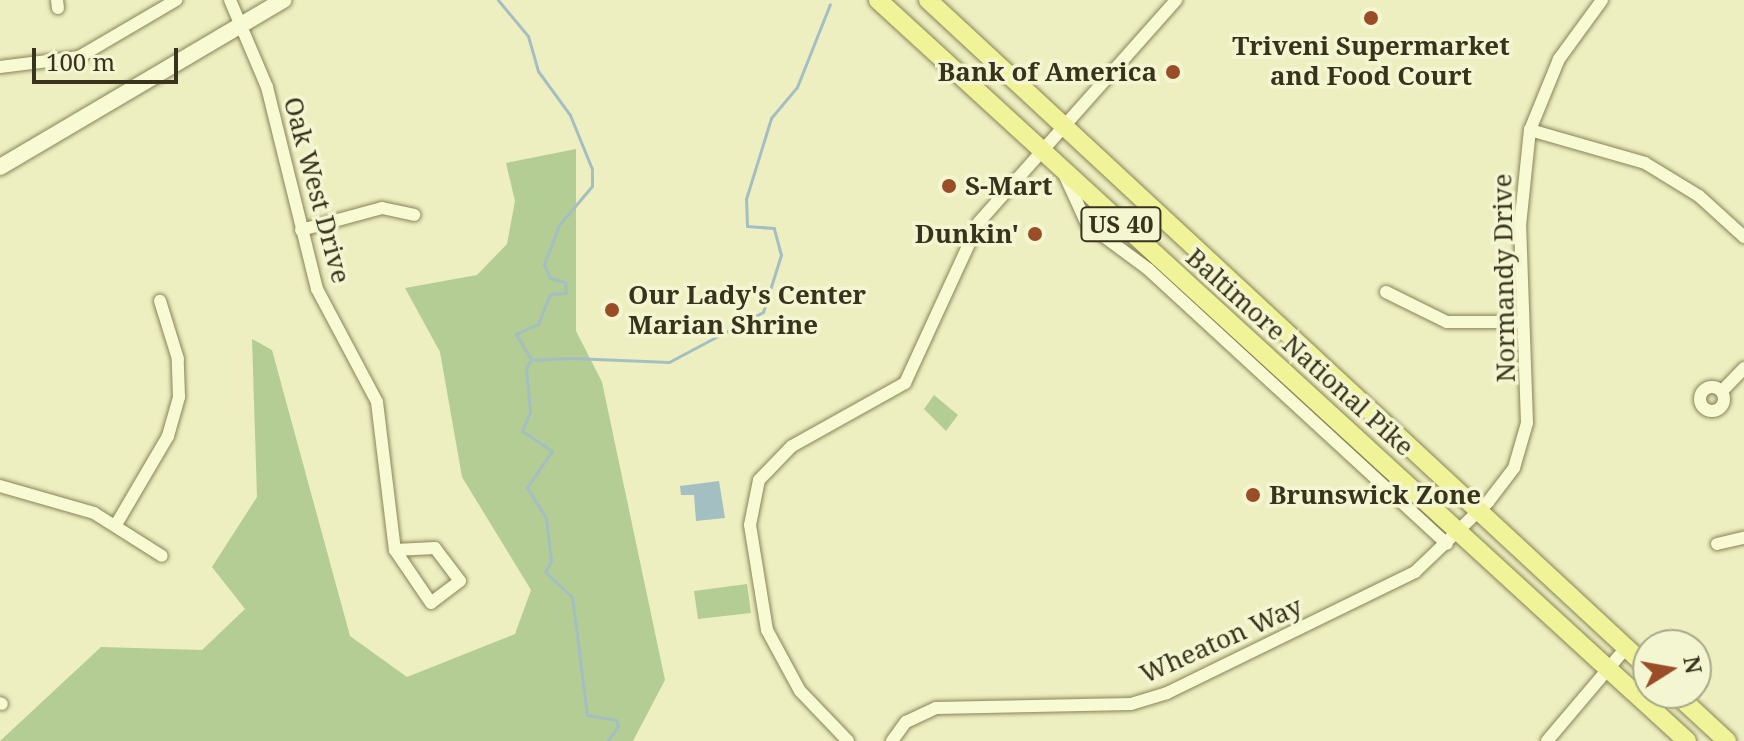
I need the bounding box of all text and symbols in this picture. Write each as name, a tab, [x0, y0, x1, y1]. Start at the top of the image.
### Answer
marker: Triveni Supermarket and Food Court	[1362, 9, 1380, 27]
place label: Triveni Supermarket and Food Court	[1232, 30, 1510, 92]
scale bar	[36, 32, 182, 82]
text: 100 m	[46, 45, 115, 78]
place label: Bank of America	[938, 56, 1157, 88]
marker: Bank of America	[1164, 63, 1182, 81]
street label: Oak West Drive	[277, 93, 357, 287]
place label: S-Mart	[965, 170, 1053, 202]
street label: Normandy Drive	[1487, 173, 1521, 383]
marker: S-Mart	[940, 177, 958, 195]
road number: US 40	[1079, 204, 1163, 244]
place label: Dunkin'	[915, 218, 1019, 250]
marker: Dunkin'	[1026, 225, 1044, 243]
street label: Baltimore National Pike	[1180, 242, 1420, 462]
place label: Our Lady's Center Marian Shrine	[628, 279, 866, 340]
marker: Our Lady's Center Marian Shrine	[603, 301, 621, 319]
place label: Brunswick Zone	[1269, 479, 1481, 511]
marker: Brunswick Zone	[1244, 486, 1262, 504]
street label: Wheaton Way	[1135, 590, 1307, 690]
north arrow	[1632, 629, 1712, 709]
text: N	[1677, 653, 1710, 676]

